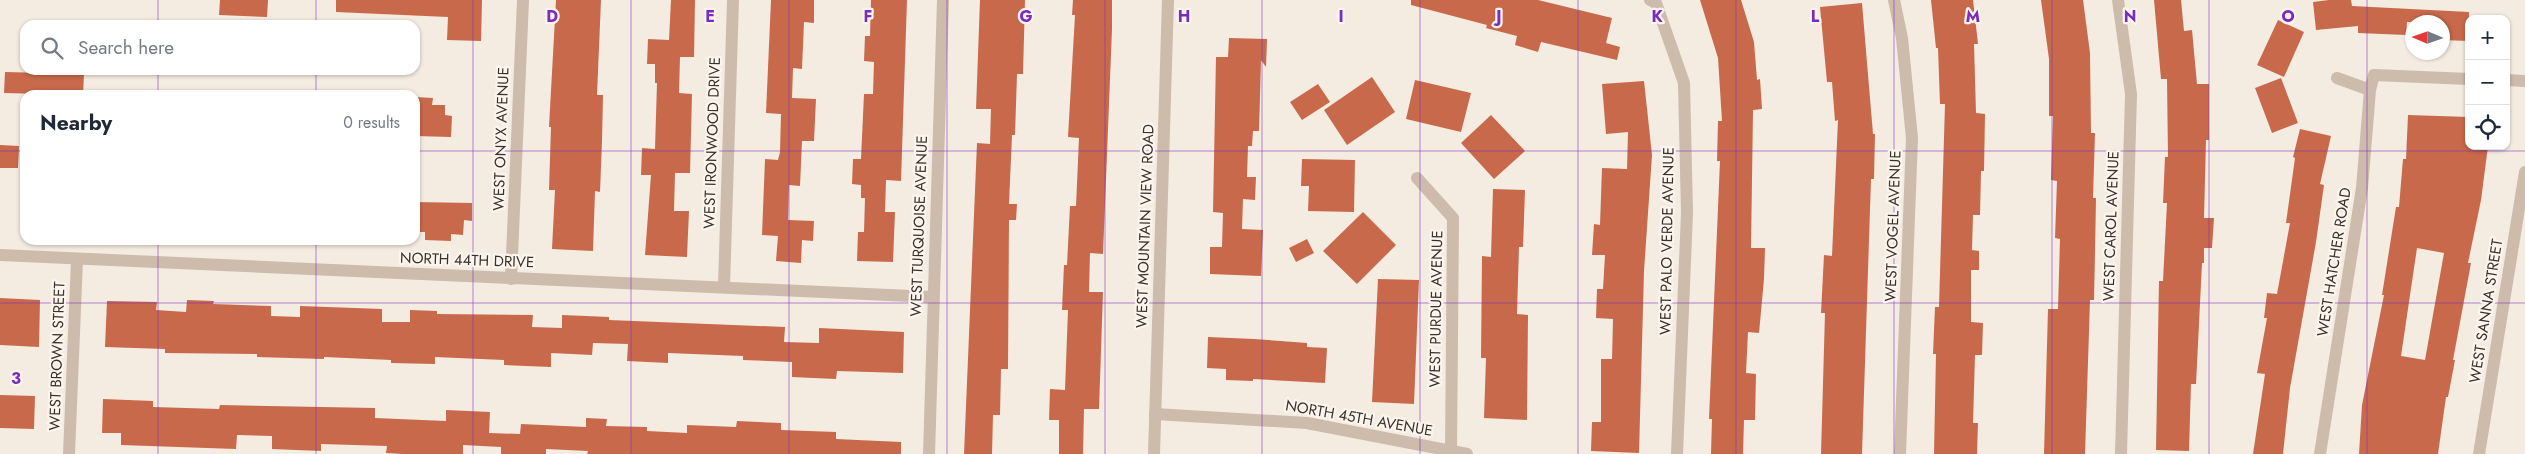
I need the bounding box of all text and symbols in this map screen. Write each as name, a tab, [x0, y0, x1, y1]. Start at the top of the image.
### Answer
text: D	[546, 5, 558, 28]
text: E	[705, 5, 715, 28]
text: F	[864, 5, 872, 28]
text: G	[1019, 5, 1033, 28]
text: H	[1178, 5, 1190, 28]
text: I	[1338, 5, 1344, 28]
text: J	[1493, 5, 1502, 28]
text: K	[1651, 5, 1663, 28]
text: L	[1811, 5, 1820, 28]
text: M	[1966, 5, 1980, 28]
text: N	[2124, 5, 2136, 28]
text: O	[2281, 5, 2295, 28]
north arrow	[2405, 15, 2450, 60]
map controls	[2465, 15, 2510, 150]
button: +	[2465, 15, 2510, 60]
search box	[20, 20, 420, 75]
icon: search	[38, 34, 66, 62]
text: Search here	[78, 34, 174, 61]
street label: WEST IRONWOOD DRIVE	[698, 57, 726, 229]
button: −	[2465, 60, 2510, 105]
street label: WEST ONYX AVENUE	[487, 67, 515, 211]
button: locate	[2465, 105, 2510, 150]
text: Nearby	[40, 108, 112, 138]
text: 0 results	[343, 111, 400, 134]
street label: WEST MOUNTAIN VIEW ROAD	[1130, 124, 1160, 328]
street label: WEST TURQUOISE AVENUE	[905, 135, 933, 317]
street label: WEST PALO VERDE AVENUE	[1654, 147, 1680, 335]
street label: WEST VOGEL AVENUE	[1879, 150, 1907, 302]
street label: WEST CAROL AVENUE	[2097, 151, 2125, 301]
street label: WEST HATCHER ROAD	[2311, 186, 2357, 338]
street label: WEST PURDUE AVENUE	[1424, 230, 1448, 388]
street label: WEST SANNA STREET	[2464, 237, 2508, 385]
street label: NORTH 44TH DRIVE	[400, 247, 534, 273]
street label: WEST BROWN STREET	[43, 281, 71, 431]
text: 3	[11, 367, 21, 390]
street label: NORTH 45TH AVENUE	[1284, 394, 1434, 442]

